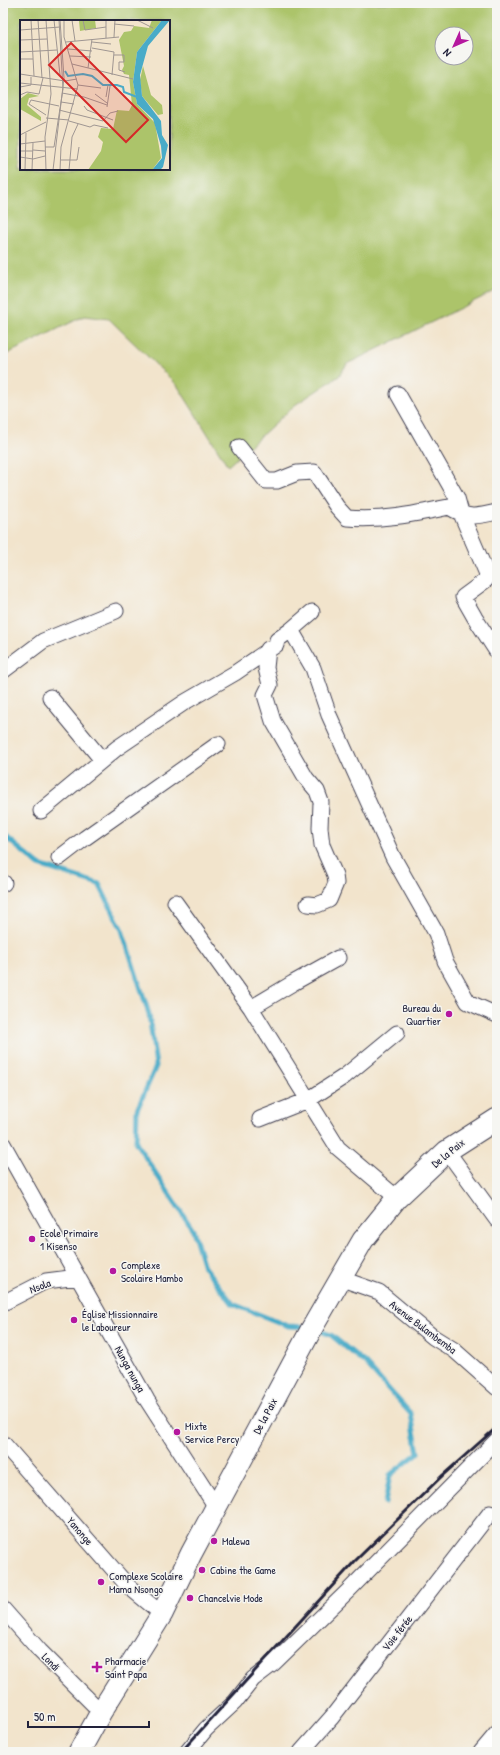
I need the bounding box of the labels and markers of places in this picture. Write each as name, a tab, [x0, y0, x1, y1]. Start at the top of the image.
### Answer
place label: Bureau du Quartier	[402, 1001, 442, 1028]
marker: Bureau du Quartier	[444, 1009, 454, 1019]
place label: Ecole Primaire 1 Kisenso	[40, 1226, 99, 1253]
marker: Ecole Primaire 1 Kisenso	[27, 1234, 37, 1244]
place label: Complexe Scolaire Mambo	[121, 1258, 183, 1285]
marker: Complexe Scolaire Mambo	[108, 1266, 118, 1276]
place label: Église Missionnaire le Laboureur	[82, 1307, 159, 1334]
marker: Église Missionnaire le Laboureur	[69, 1315, 79, 1325]
place label: Mixte Service Percy	[185, 1419, 240, 1446]
marker: Mixte Service Percy	[172, 1427, 182, 1437]
place label: Malewa	[222, 1534, 250, 1548]
marker: Malewa	[209, 1536, 219, 1546]
place label: Cabine the Game	[210, 1563, 277, 1577]
marker: Cabine the Game	[197, 1565, 207, 1575]
place label: Complexe Scolaire Mama Nsongo	[109, 1569, 183, 1596]
marker: Complexe Scolaire Mama Nsongo	[96, 1577, 106, 1587]
place label: Chancelvie Mode	[198, 1591, 264, 1605]
marker: Chancelvie Mode	[185, 1593, 195, 1603]
place label: Pharmacie Saint Papa	[105, 1654, 147, 1681]
marker: Pharmacie Saint Papa	[92, 1662, 102, 1672]

